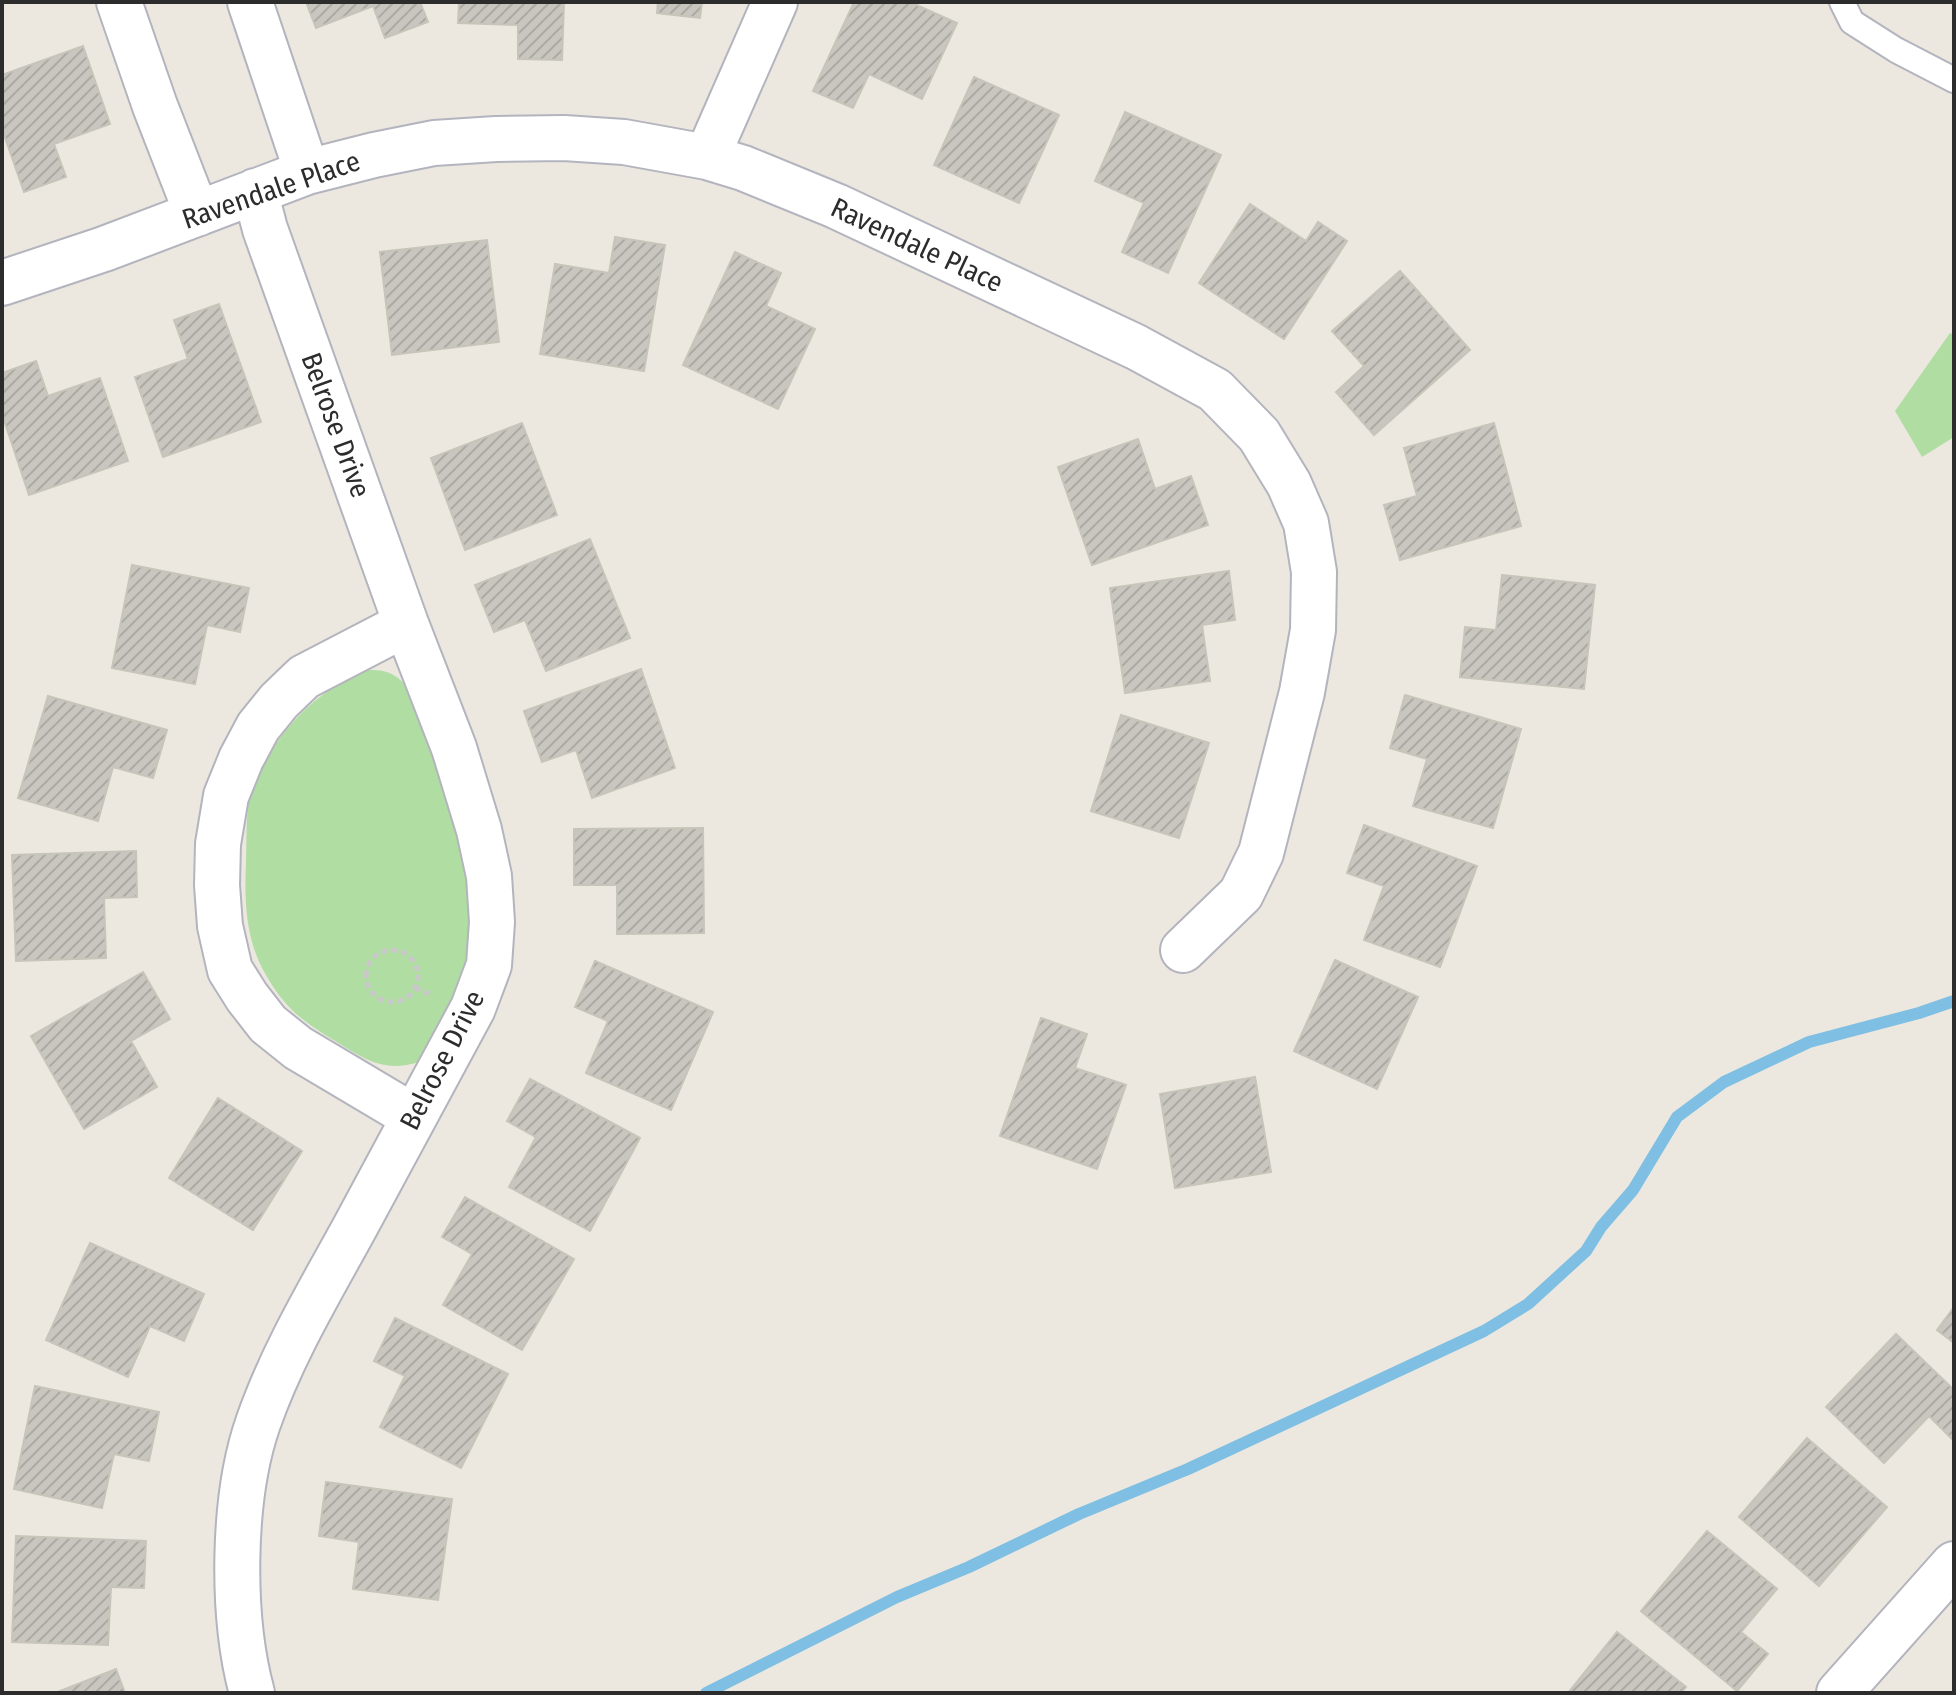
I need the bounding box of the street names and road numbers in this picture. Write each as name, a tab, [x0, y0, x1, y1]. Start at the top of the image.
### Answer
street label: Ravendale Place	[178, 144, 364, 236]
street label: Ravendale Place	[826, 191, 1008, 299]
street label: Belrose Drive	[295, 348, 377, 502]
street label: Belrose Drive	[393, 985, 491, 1135]

